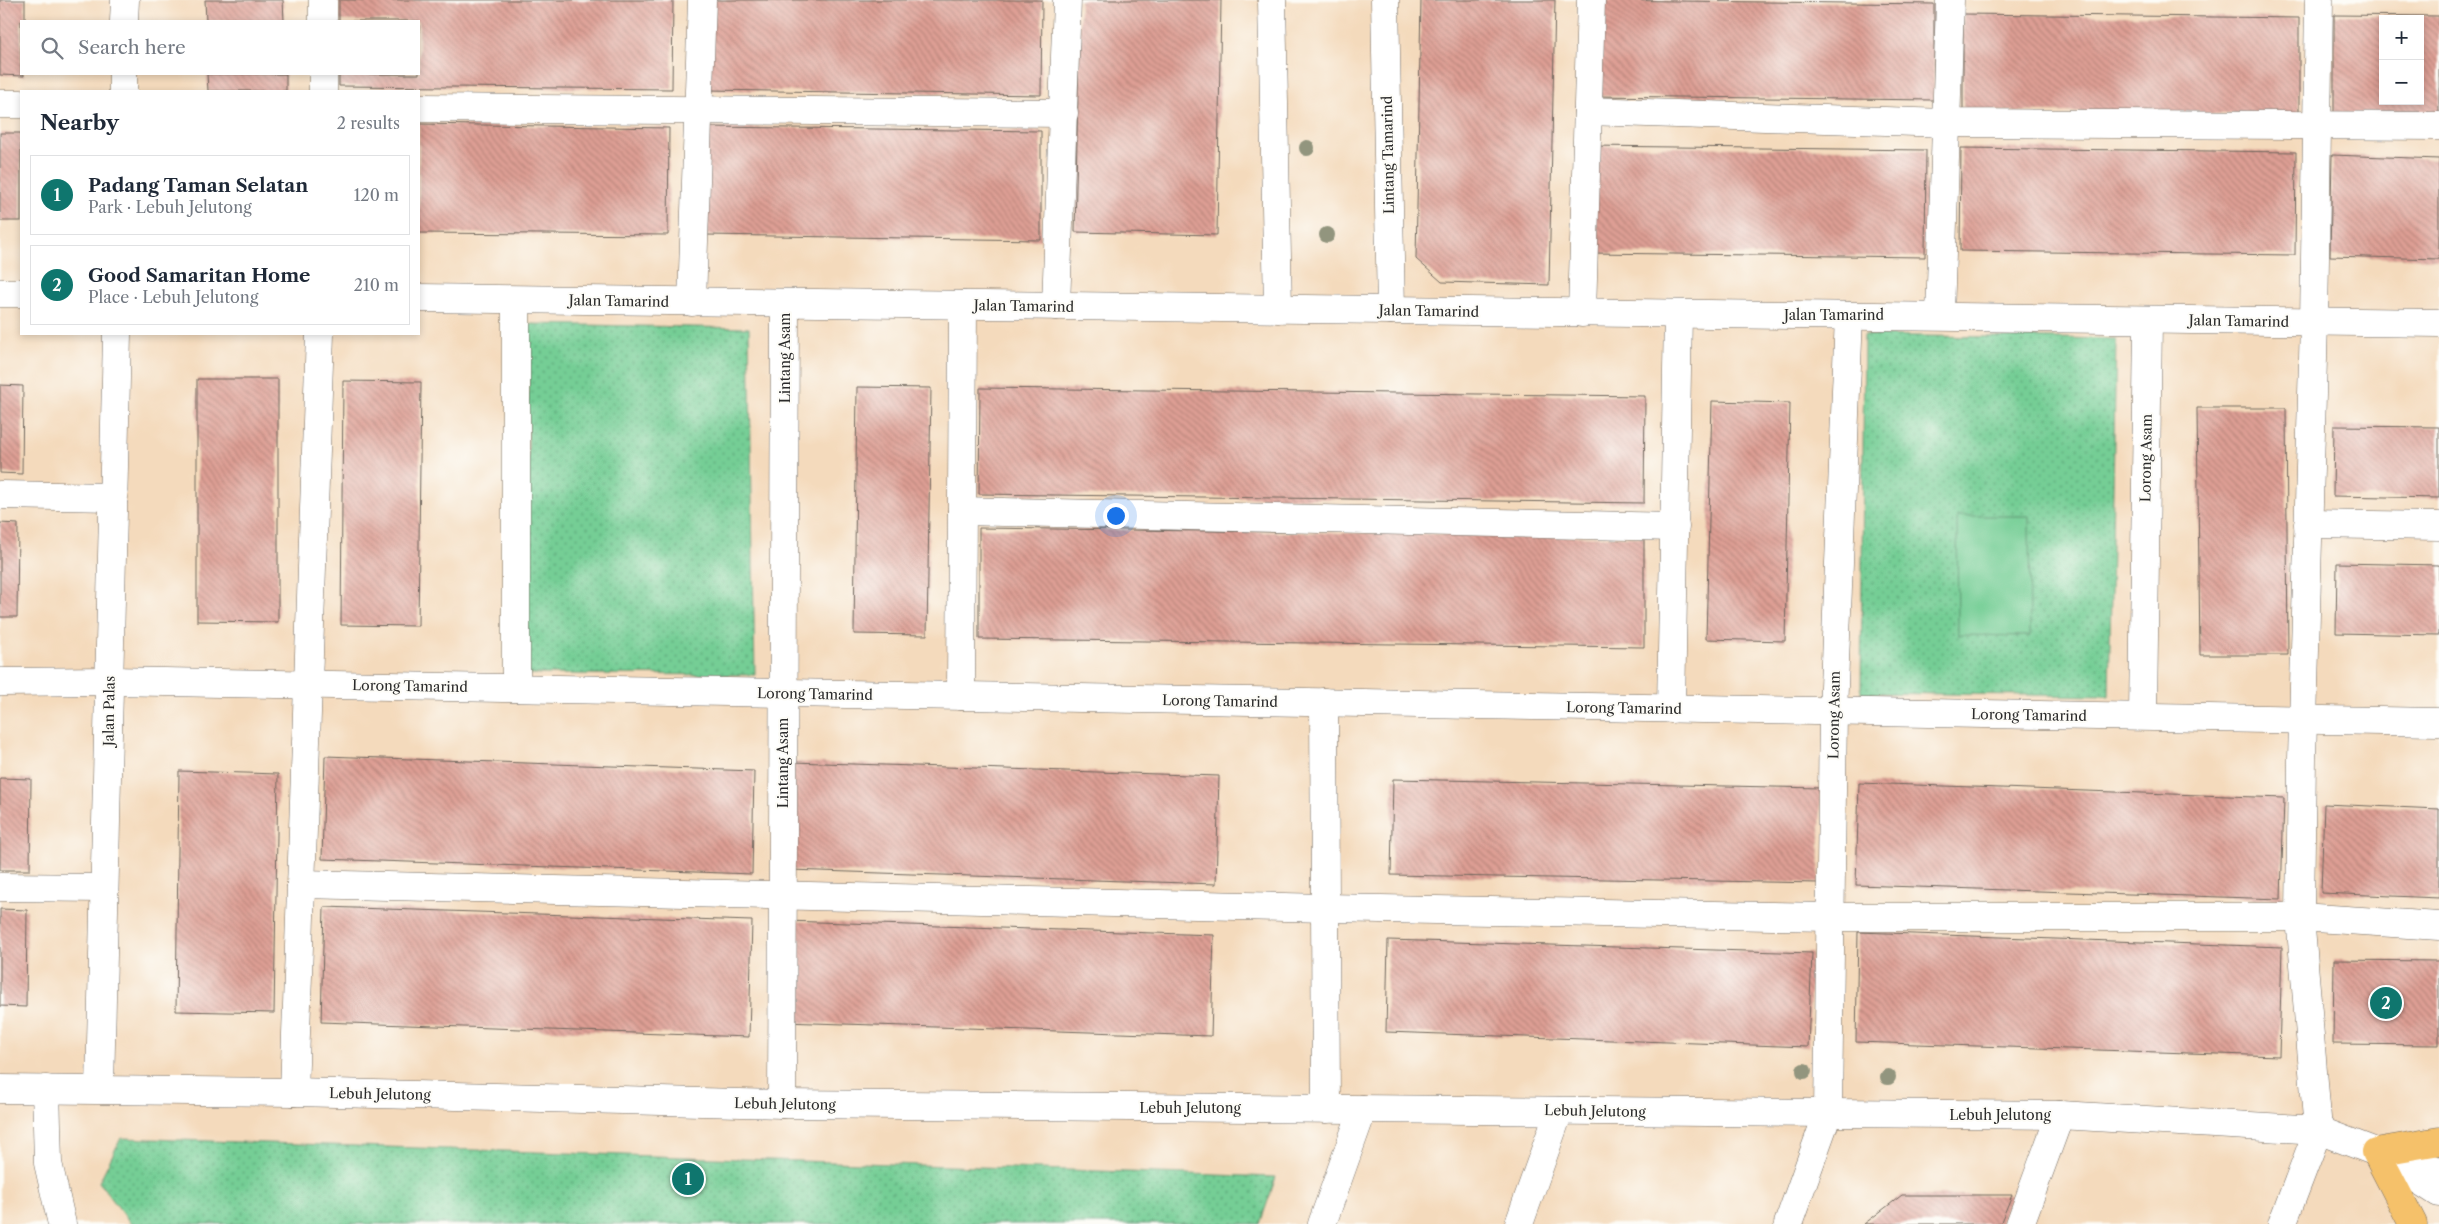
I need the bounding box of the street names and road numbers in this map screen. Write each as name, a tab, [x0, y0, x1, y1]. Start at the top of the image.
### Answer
street label: Lintang Tamarind	[1378, 95, 1398, 214]
street label: Jalan Tamarind	[567, 291, 670, 311]
street label: Jalan Tamarind	[972, 296, 1075, 316]
street label: Jalan Tamarind	[1377, 301, 1480, 321]
street label: Jalan Tamarind	[1782, 306, 1885, 324]
street label: Jalan Tamarind	[2187, 311, 2290, 331]
street label: Lintang Asam	[776, 313, 794, 403]
street label: Lorong Asam	[2136, 414, 2156, 502]
street label: Lorong Asam	[1824, 671, 1844, 759]
street label: Jalan Palas	[99, 676, 119, 748]
street label: Lorong Tamarind	[352, 676, 469, 696]
street label: Lorong Tamarind	[757, 684, 874, 704]
street label: Lorong Tamarind	[1162, 691, 1279, 711]
street label: Lorong Tamarind	[1566, 698, 1683, 718]
street label: Lorong Tamarind	[1971, 705, 2088, 725]
street label: Lintang Asam	[774, 718, 792, 808]
street label: Lebuh Jelutong	[329, 1084, 432, 1104]
street label: Lebuh Jelutong	[734, 1094, 837, 1114]
street label: Lebuh Jelutong	[1139, 1099, 1241, 1117]
street label: Lebuh Jelutong	[1544, 1101, 1647, 1121]
street label: Lebuh Jelutong	[1949, 1106, 2051, 1124]

